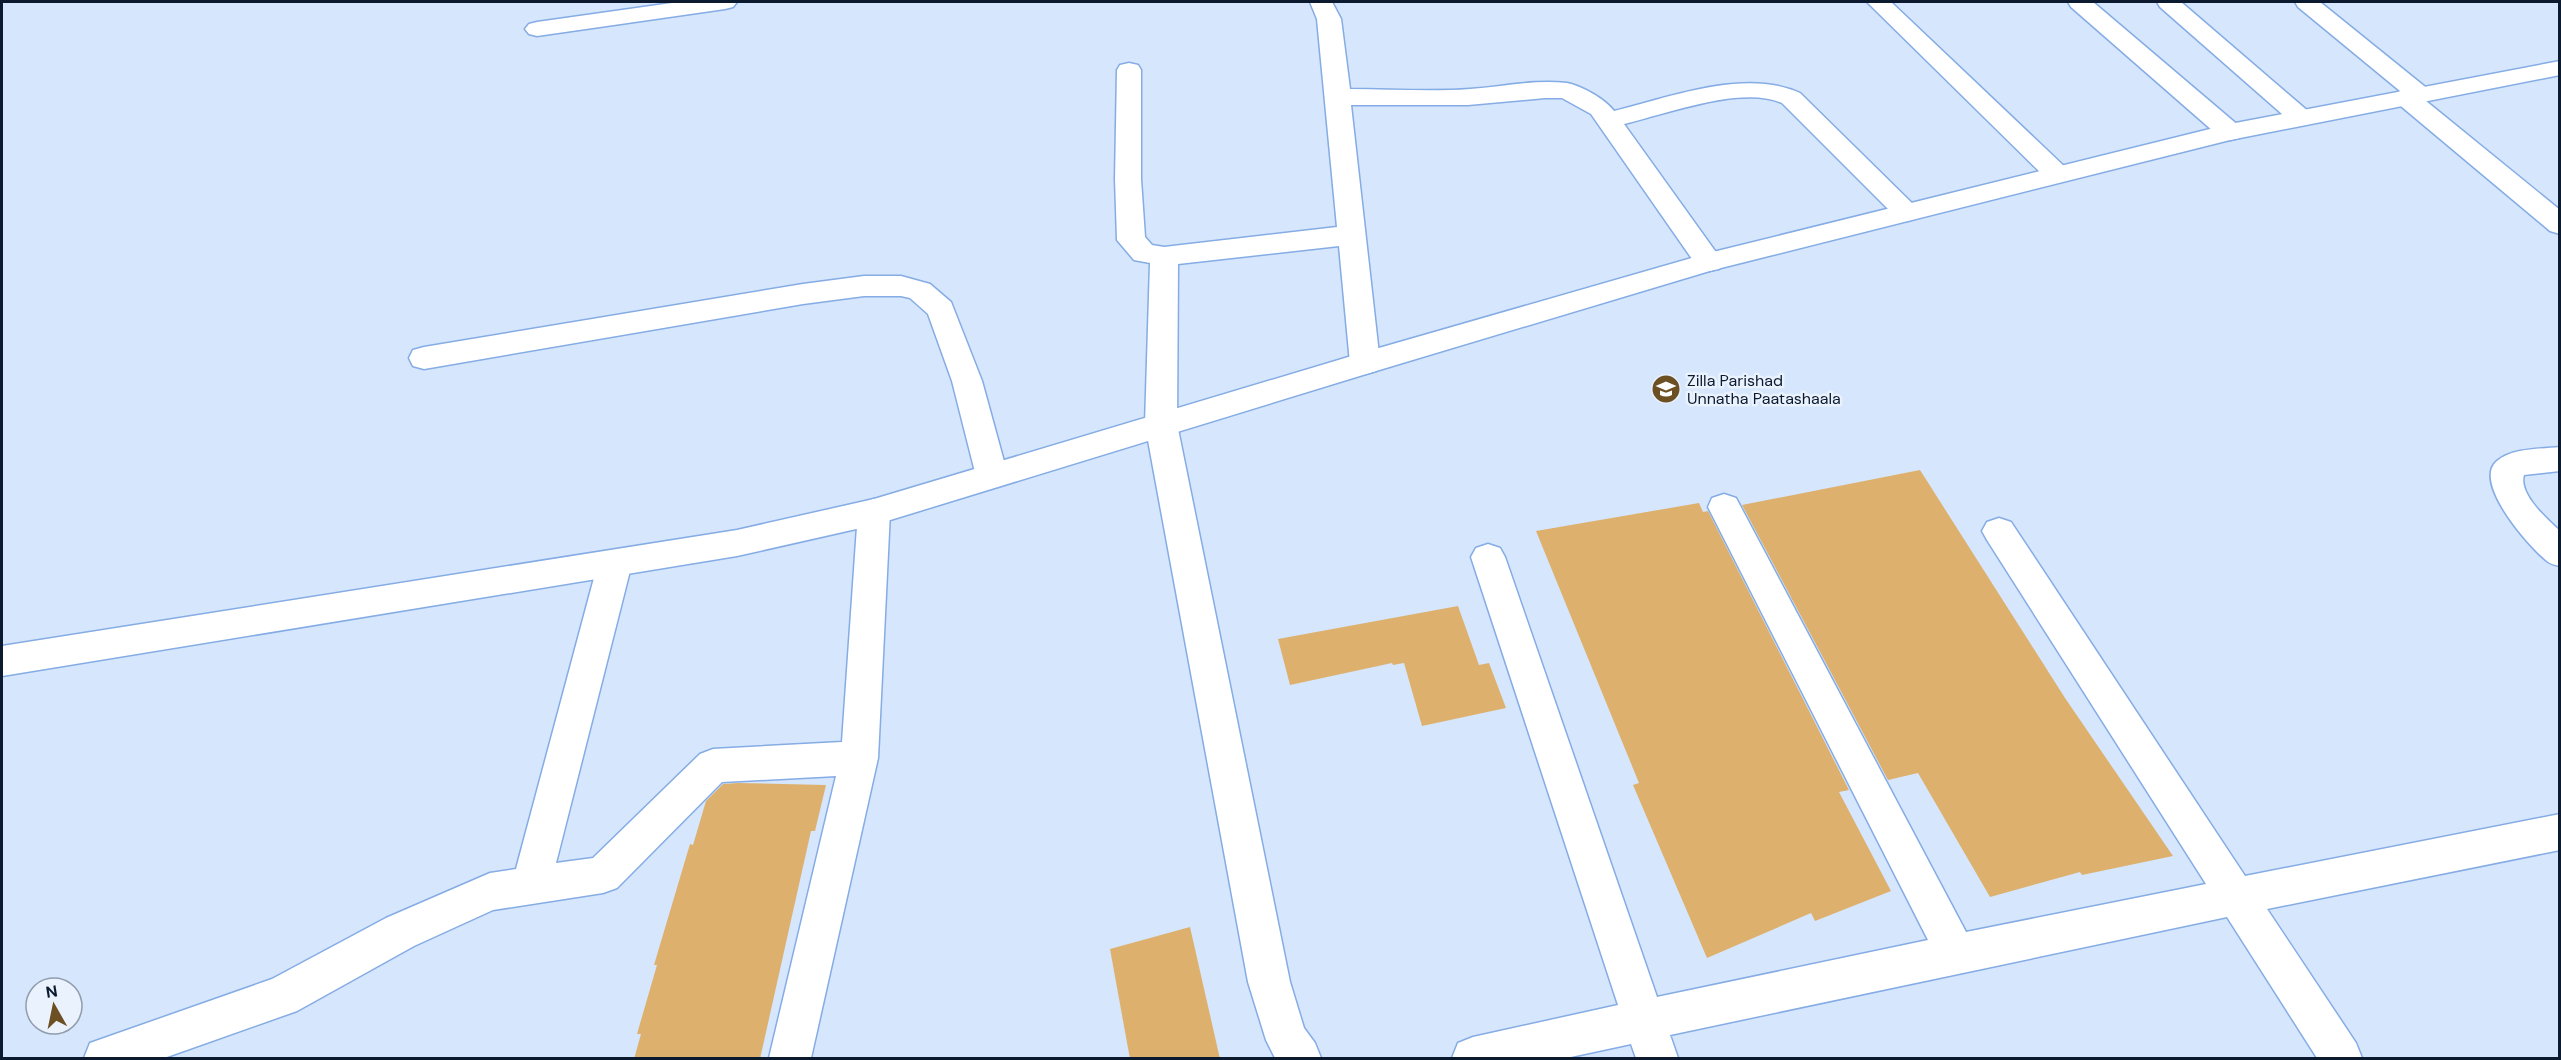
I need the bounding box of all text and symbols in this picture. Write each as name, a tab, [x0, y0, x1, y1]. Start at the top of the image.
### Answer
place label: Zilla Parishad Unnatha Paatashaala	[1687, 370, 1841, 409]
school or university icon: Zilla Parishad Unnatha Paatashaala	[1650, 373, 1682, 405]
north arrow	[24, 976, 84, 1036]
text: N	[44, 980, 59, 1003]

